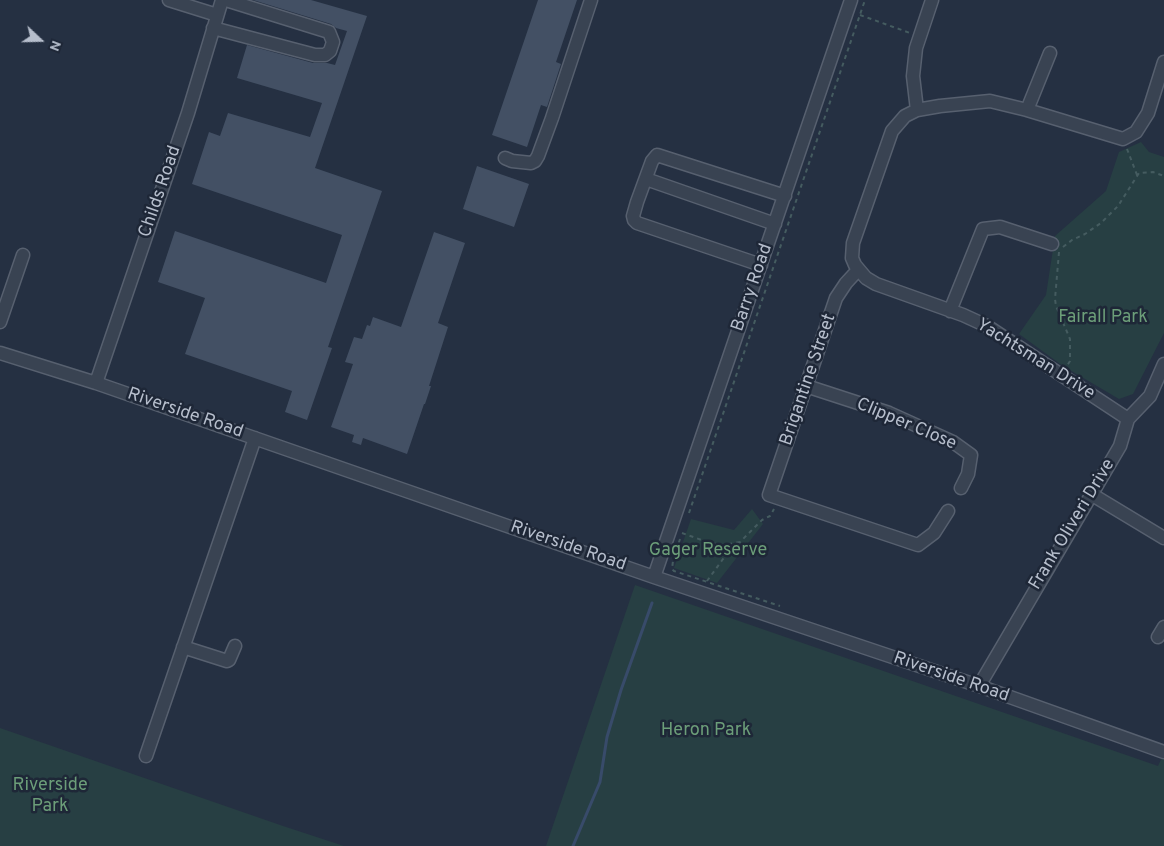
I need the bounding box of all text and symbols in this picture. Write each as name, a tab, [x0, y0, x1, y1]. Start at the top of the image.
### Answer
north arrow	[15, 15, 65, 65]
text: N	[45, 38, 64, 53]
street label: Childs Road	[135, 143, 187, 241]
street label: Barry Road	[728, 241, 778, 335]
park label: Fairall Park	[1058, 307, 1148, 329]
street label: Brigantine Street	[776, 311, 842, 449]
street label: Yachtsman Drive	[972, 315, 1098, 405]
street label: Riverside Road	[124, 384, 246, 444]
street label: Clipper Close	[853, 394, 959, 456]
street label: Frank Oliveri Drive	[1025, 456, 1121, 594]
street label: Riverside Road	[507, 517, 629, 577]
park label: Gager Reserve	[649, 540, 767, 562]
street label: Riverside Road	[890, 648, 1012, 708]
park label: Heron Park	[661, 720, 751, 742]
park label: Riverside Park	[12, 775, 88, 818]

